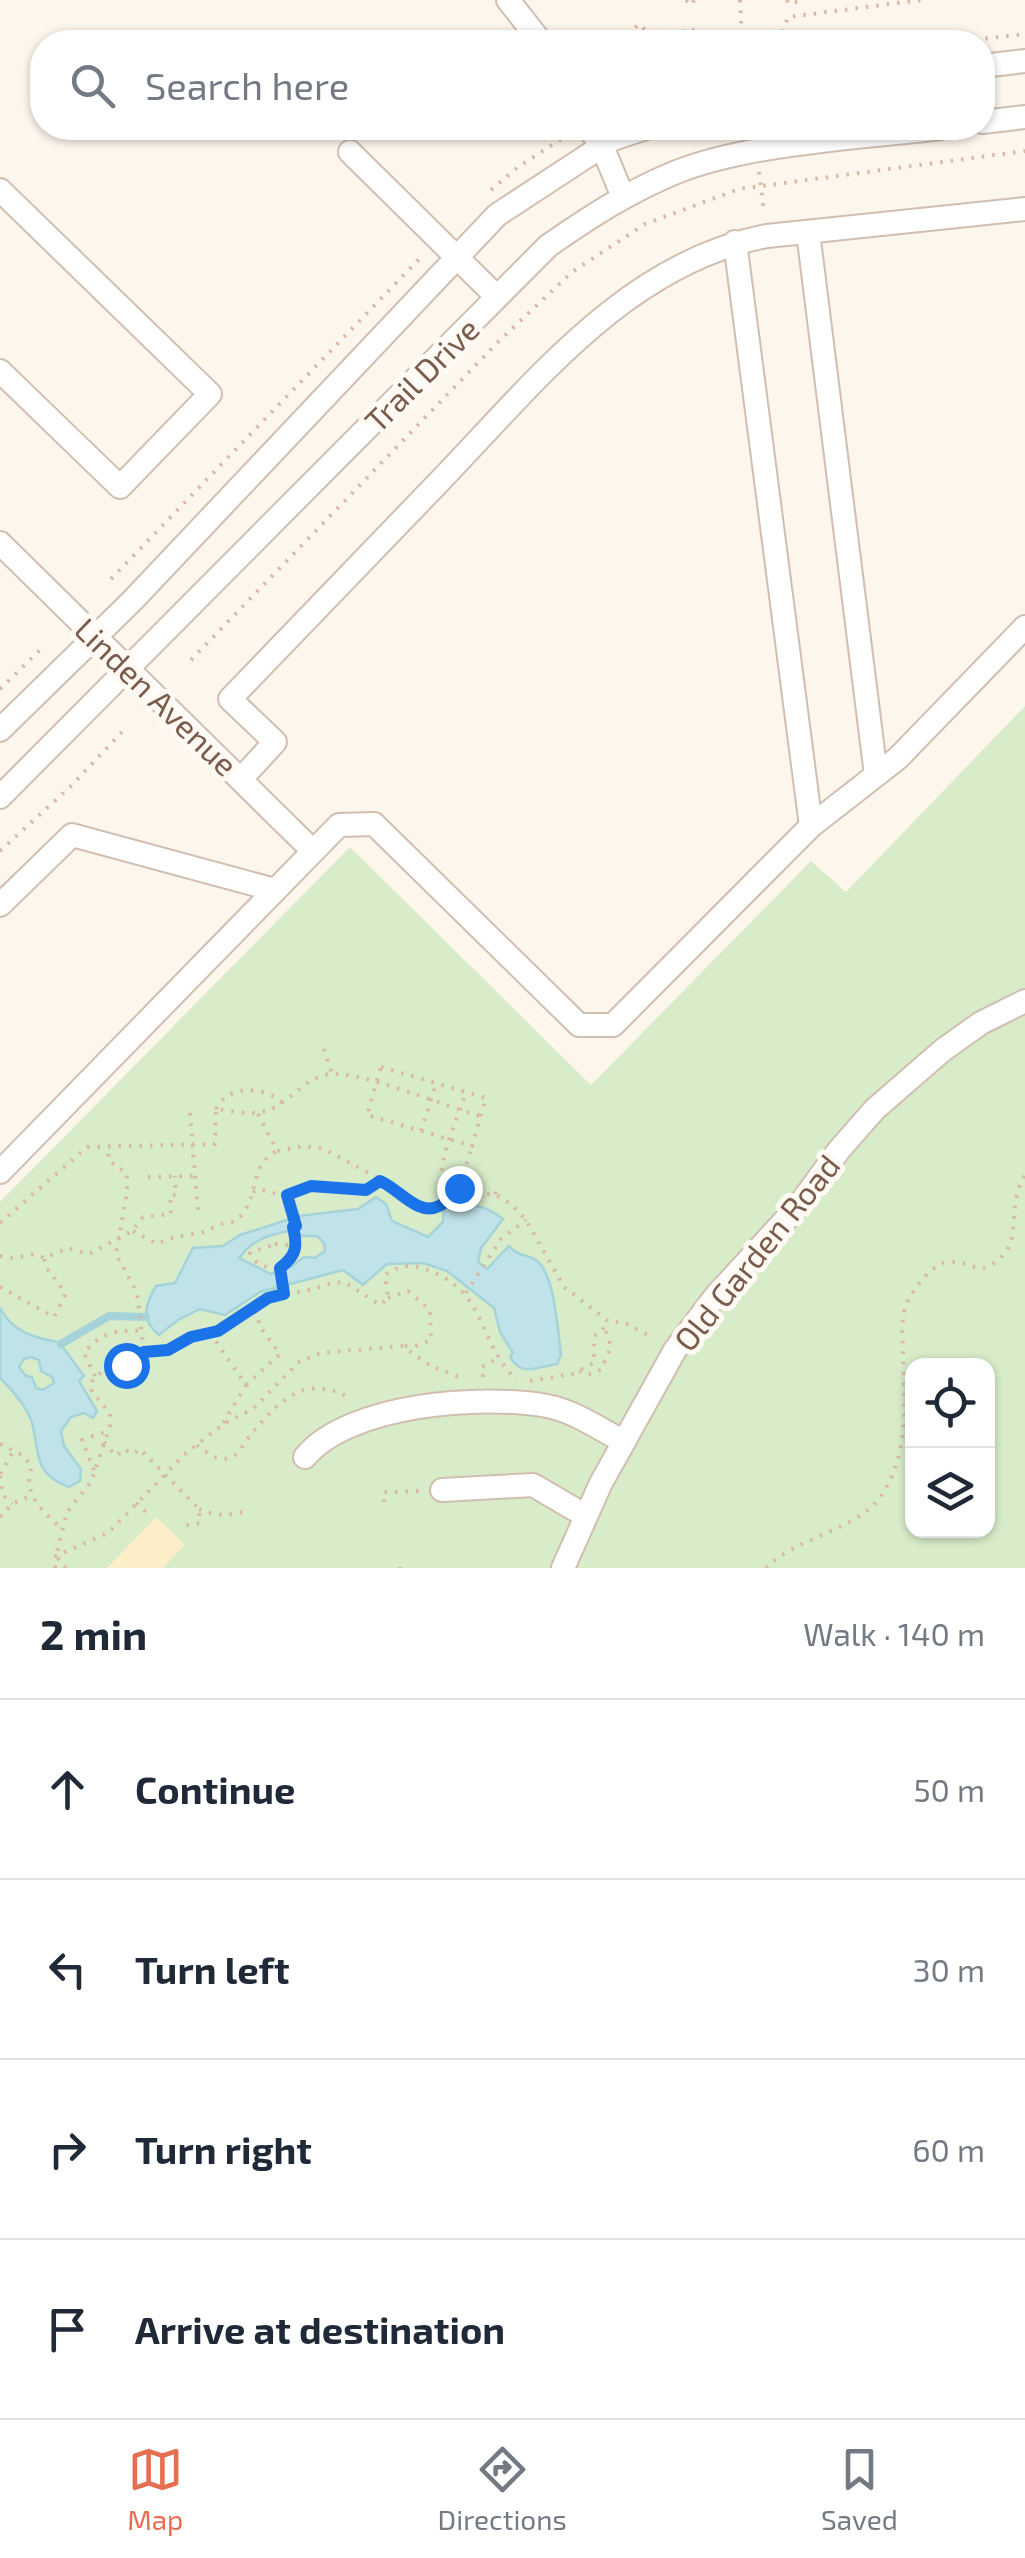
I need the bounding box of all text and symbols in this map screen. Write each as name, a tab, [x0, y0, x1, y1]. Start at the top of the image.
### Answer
search box	[30, 30, 995, 140]
icon: search	[65, 58, 120, 113]
text: Search here	[145, 62, 349, 108]
street label: Trail Drive	[356, 309, 486, 439]
street label: Linden Avenue	[68, 609, 246, 783]
street label: Old Garden Road	[665, 1146, 847, 1358]
route end	[437, 1166, 483, 1212]
route start	[104, 1343, 150, 1389]
map controls	[905, 1358, 995, 1538]
button: locate	[905, 1358, 995, 1448]
button: layers	[905, 1448, 995, 1538]
text: 2 min	[40, 1608, 147, 1658]
text: Walk · 140 m	[803, 1614, 985, 1652]
icon: ahead	[40, 1762, 95, 1817]
text: Continue	[135, 1766, 295, 1812]
text: 50 m	[913, 1770, 985, 1808]
icon: left	[40, 1942, 95, 1997]
text: Turn left	[135, 1946, 290, 1992]
text: 30 m	[913, 1950, 985, 1988]
icon: right	[40, 2122, 95, 2177]
text: Turn right	[135, 2126, 312, 2172]
text: 60 m	[912, 2130, 985, 2168]
icon: arrive	[40, 2302, 95, 2357]
text: Arrive at destination	[135, 2306, 505, 2352]
tab: Map	[127, 2442, 183, 2536]
tab: Directions	[438, 2442, 567, 2536]
tab: Saved	[821, 2442, 898, 2536]

